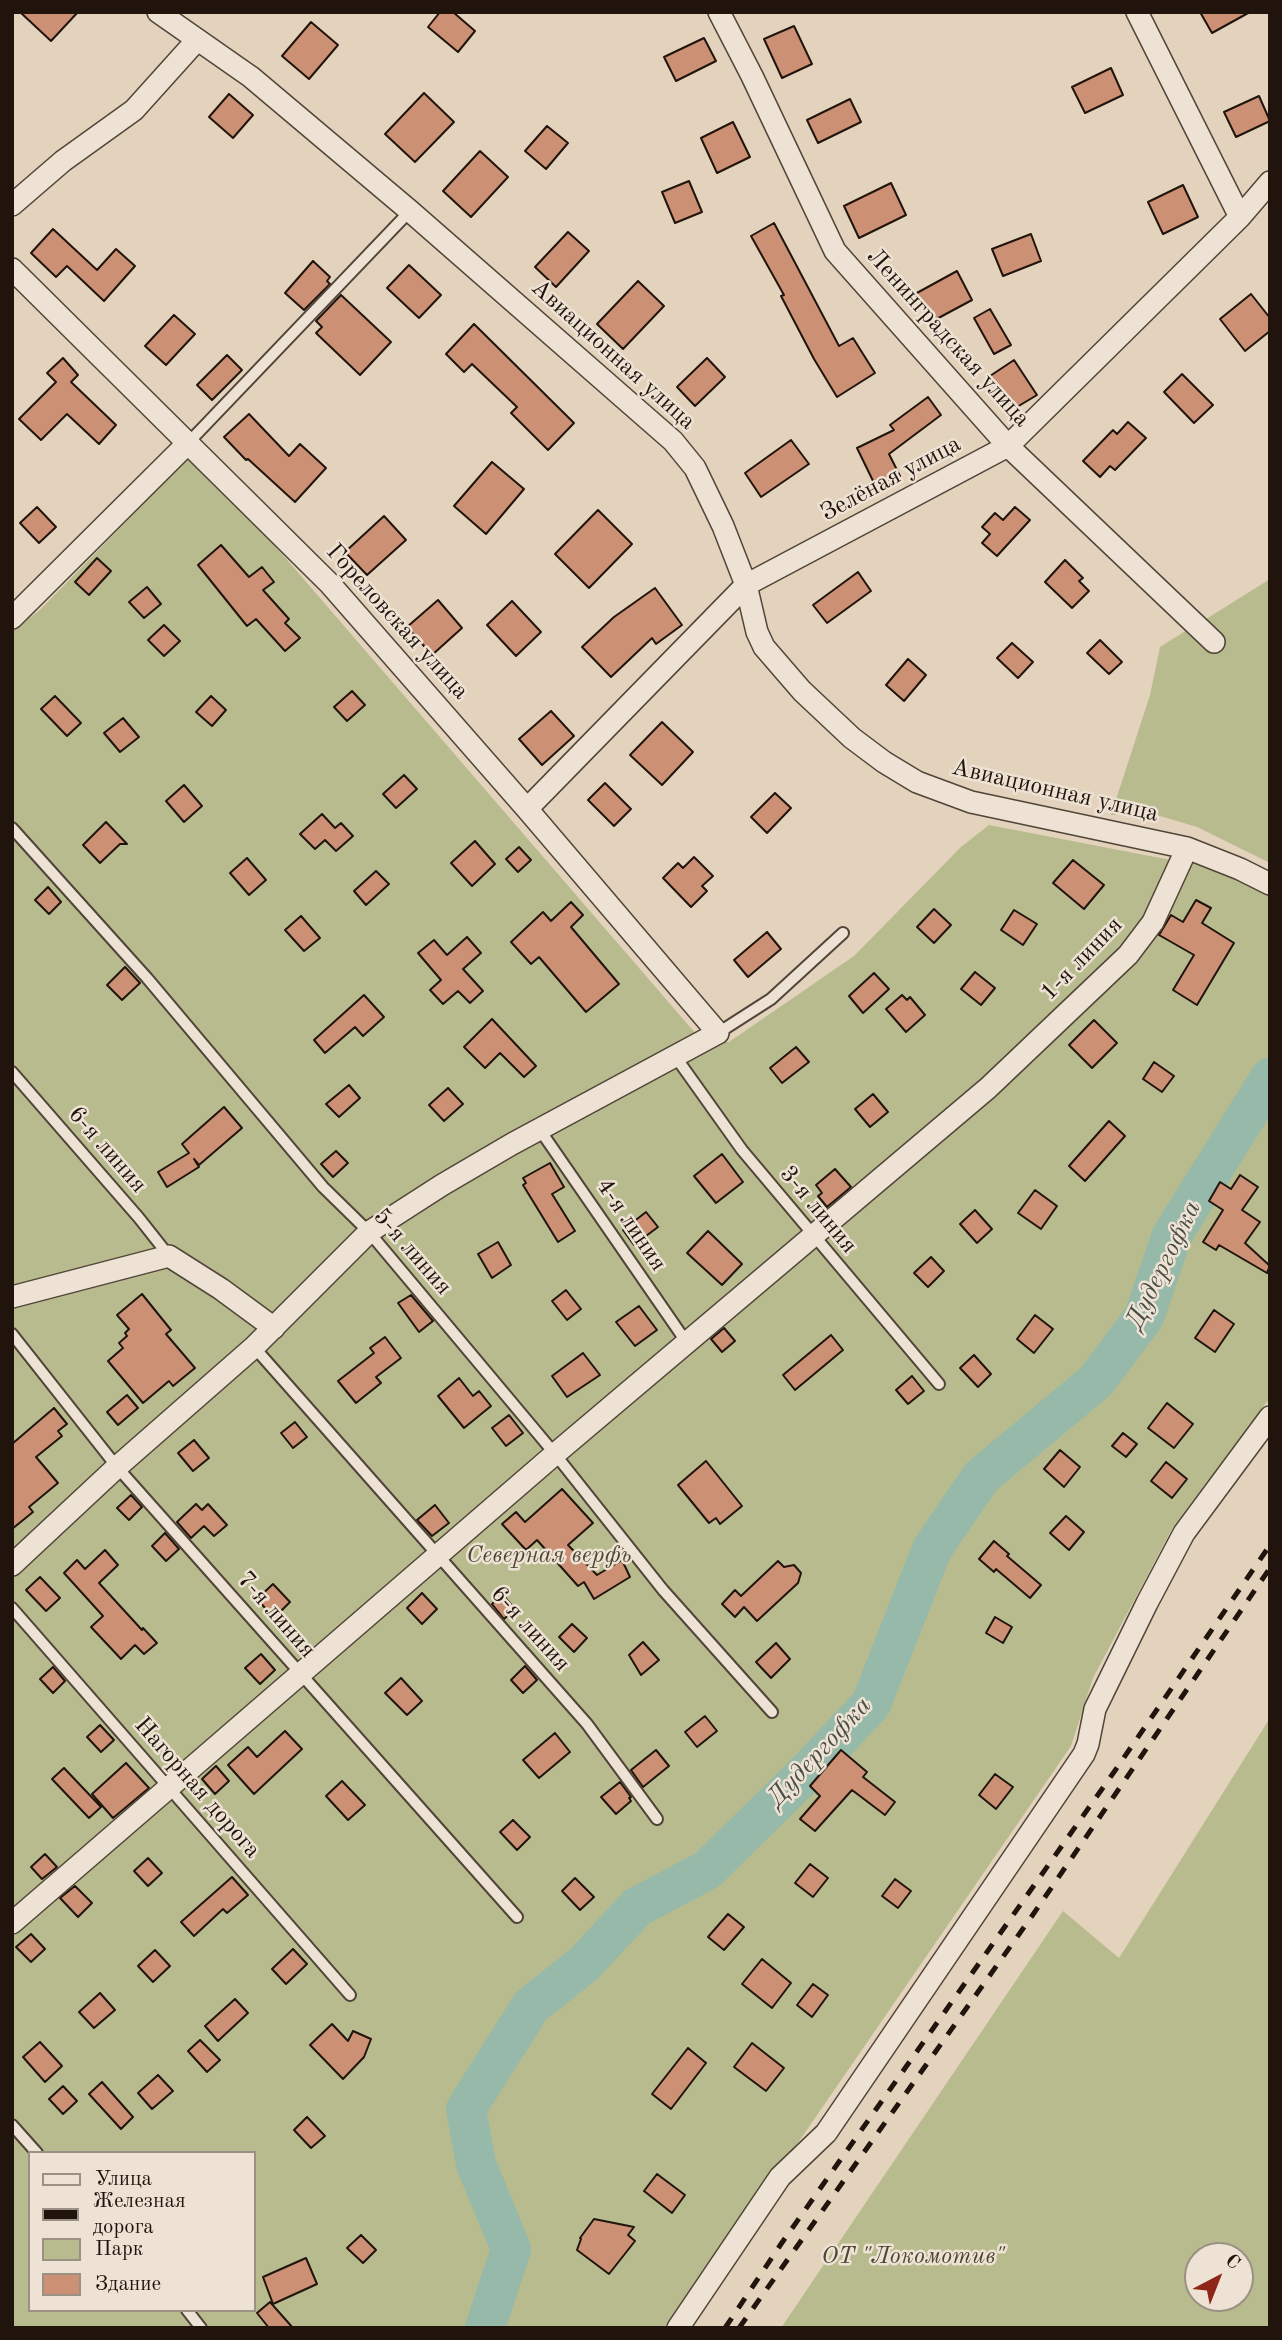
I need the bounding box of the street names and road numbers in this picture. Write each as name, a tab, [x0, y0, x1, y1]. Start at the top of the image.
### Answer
street label: Ленинградская улица	[860, 243, 1036, 433]
street label: Авиационная улица	[525, 274, 701, 436]
street label: Зелёная улица	[816, 430, 966, 528]
street label: Гореловская улица	[319, 538, 475, 706]
street label: Авиационная улица	[949, 753, 1161, 829]
street label: 1-я линия	[1035, 911, 1129, 1007]
street label: 6-я линия	[62, 1101, 152, 1199]
street label: 3-я линия	[773, 1160, 863, 1260]
street label: 4-я линия	[590, 1173, 672, 1277]
street label: 5-я линия	[367, 1203, 457, 1301]
street label: 7-я линия	[231, 1566, 321, 1664]
street label: 6-я линия	[484, 1580, 576, 1678]
street label: Нагорная дорога	[128, 1711, 266, 1865]

